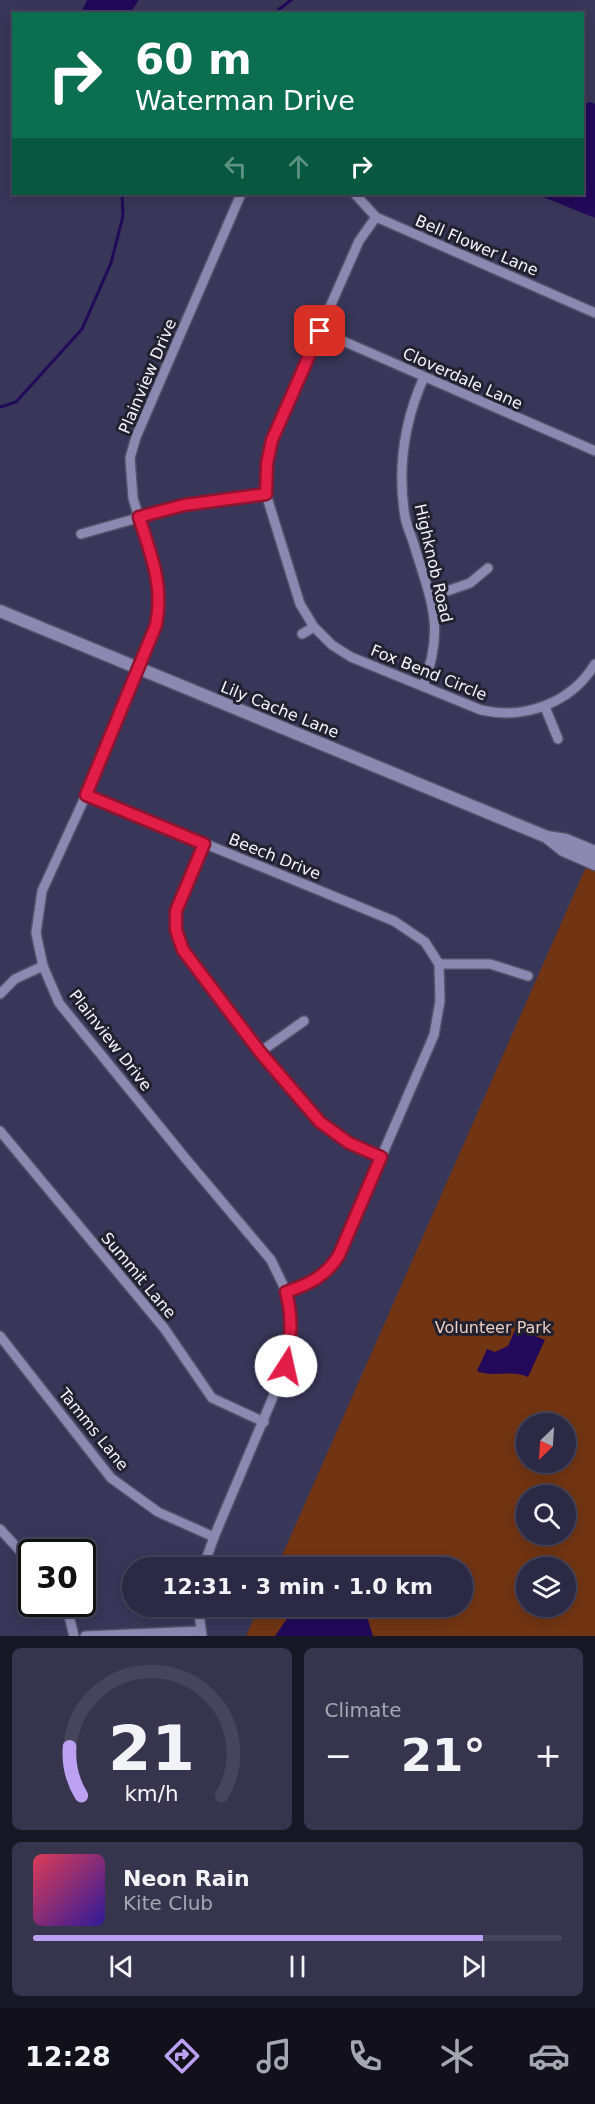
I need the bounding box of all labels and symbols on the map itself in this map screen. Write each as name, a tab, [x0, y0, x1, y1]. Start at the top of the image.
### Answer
street label: Bell Flower Lane	[413, 211, 541, 280]
pin	[294, 305, 345, 356]
street label: Plainview Drive	[115, 316, 180, 437]
street label: Cloverdale Lane	[400, 344, 526, 413]
street label: Highknob Road	[411, 502, 456, 624]
street label: Fox Bend Circle	[368, 640, 490, 704]
street label: Lily Cache Lane	[218, 677, 342, 742]
street label: Beech Drive	[226, 829, 323, 884]
street label: Plainview Drive	[65, 986, 156, 1095]
street label: Summit Lane	[97, 1229, 180, 1322]
park label: Volunteer Park	[435, 1318, 552, 1337]
position arrow	[254, 1334, 318, 1398]
street label: Tamms Lane	[54, 1384, 133, 1474]
north arrow	[516, 1413, 576, 1473]
speed limit sign: 30	[18, 1539, 96, 1617]

